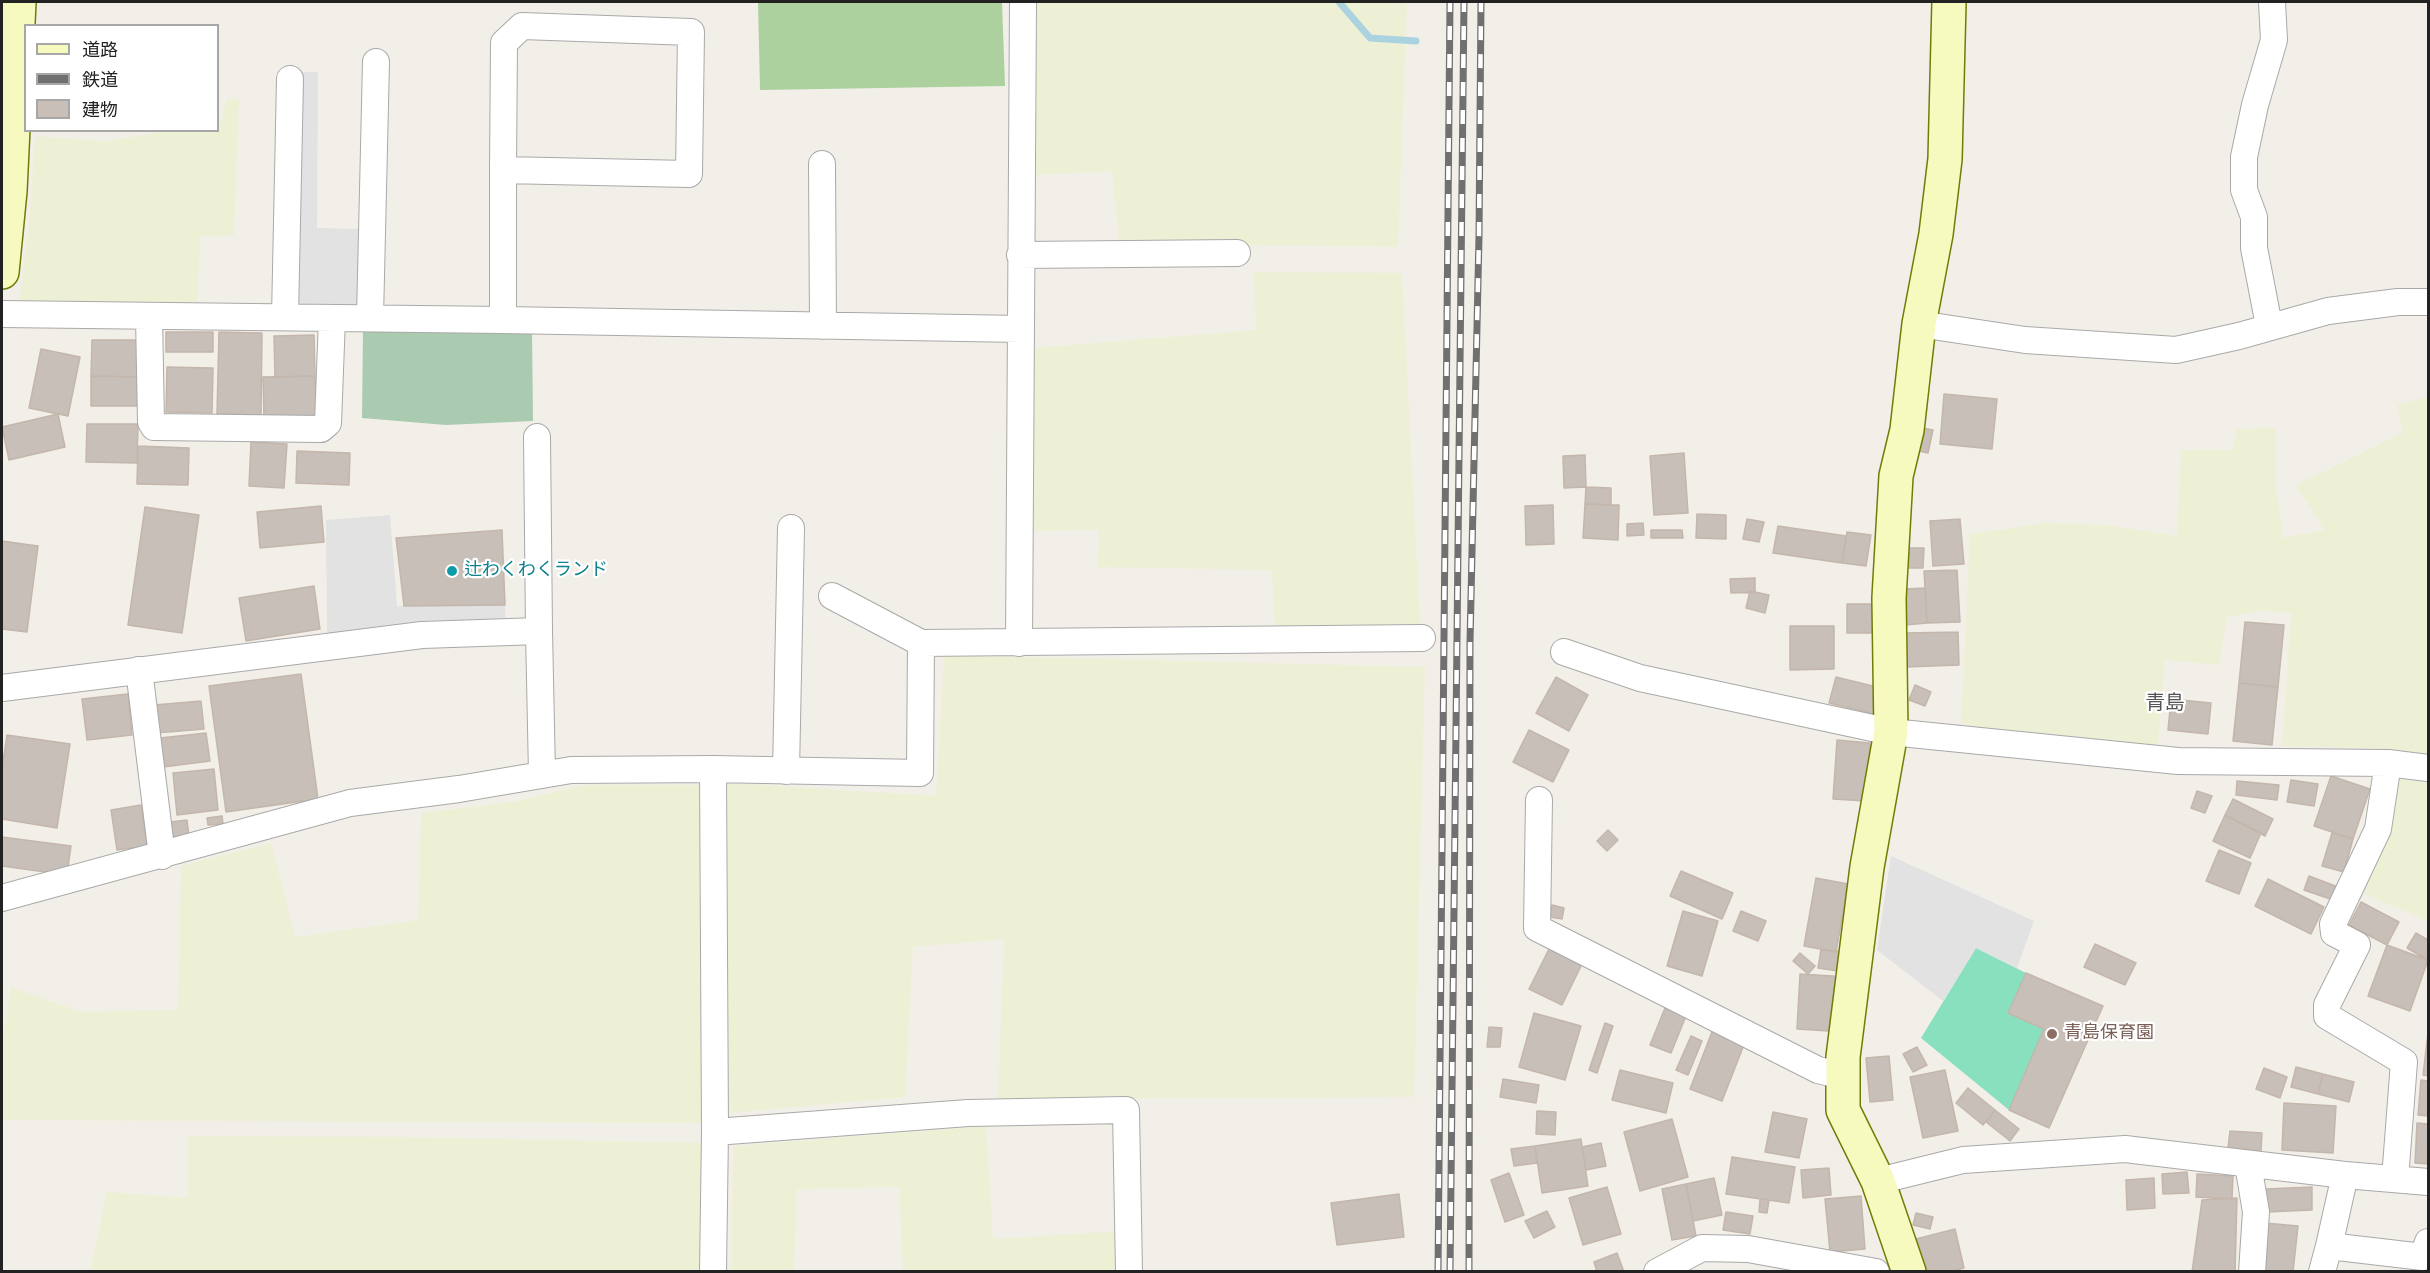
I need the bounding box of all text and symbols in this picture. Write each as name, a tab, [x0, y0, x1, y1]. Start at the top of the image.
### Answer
legend	[24, 24, 219, 132]
text: 道路	[82, 38, 118, 63]
text: 鉄道	[82, 68, 118, 93]
text: 建物	[82, 98, 118, 123]
place label: 辻わくわくランド	[464, 560, 608, 582]
marker: 辻わくわくランド	[445, 564, 459, 578]
district label: 青島	[2145, 693, 2185, 717]
place label: 青島保育園	[2064, 1023, 2154, 1045]
marker: 青島保育園	[2045, 1027, 2059, 1041]

